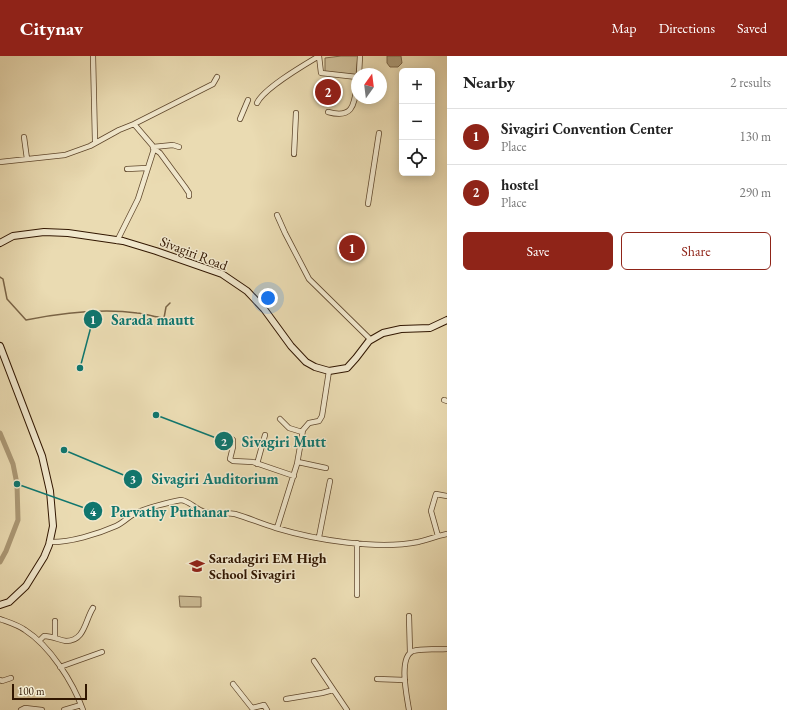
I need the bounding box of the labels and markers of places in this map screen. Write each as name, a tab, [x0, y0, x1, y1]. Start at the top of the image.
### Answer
pin: 2	[315, 77, 341, 107]
pin: 1	[339, 233, 365, 263]
callout: Sarada mautt	[83, 306, 202, 333]
callout: Sivagiri Mutt	[214, 428, 334, 455]
callout: Sivagiri Auditorium	[123, 466, 287, 493]
callout: Parvathy Puthanar	[83, 498, 237, 525]
place label: Saradagiri EM High School Sivagiri	[209, 549, 327, 583]
school or university icon: Saradagiri EM High School Sivagiri	[188, 557, 206, 575]

